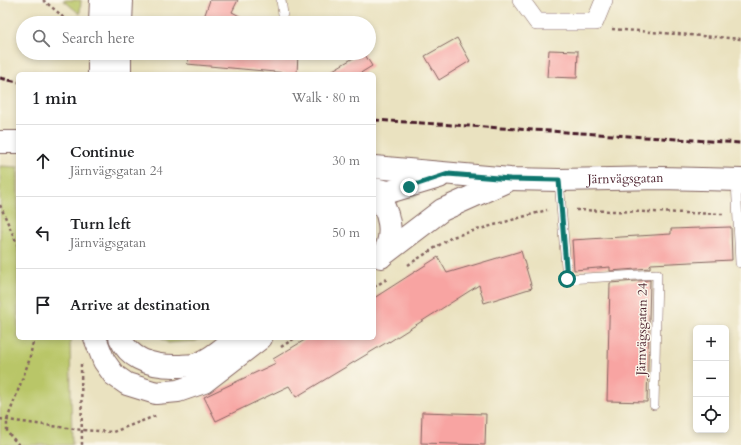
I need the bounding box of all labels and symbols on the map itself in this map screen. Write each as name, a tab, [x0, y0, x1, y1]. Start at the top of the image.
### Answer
street label: Järnvägsgatan	[585, 169, 664, 188]
route end	[400, 178, 418, 196]
route start	[558, 270, 576, 288]
street label: Järnvägsgatan 24	[632, 282, 652, 378]

